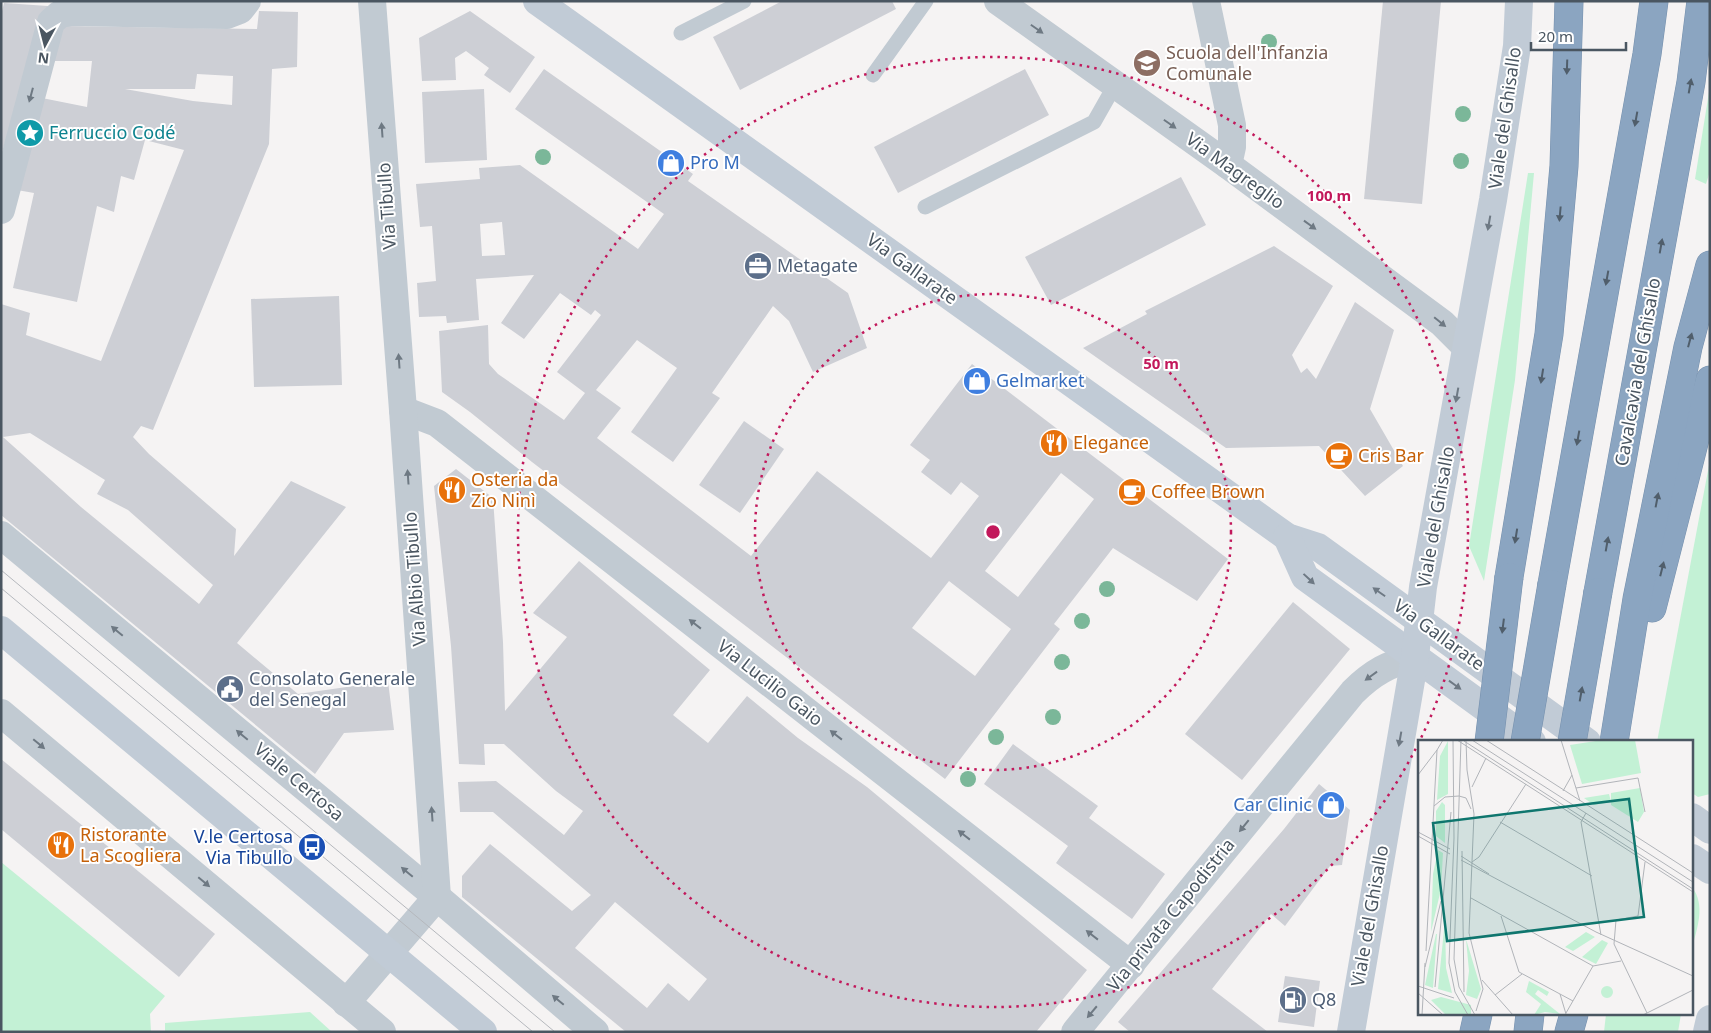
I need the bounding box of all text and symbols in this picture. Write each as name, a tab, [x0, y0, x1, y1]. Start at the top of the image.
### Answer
north arrow	[20, 20, 70, 70]
scale bar	[1531, 20, 1626, 52]
one-way arrow	[1031, 24, 1044, 34]
text: 20 m	[1538, 26, 1573, 46]
place label: Scuola dell'Infanzia Comunale	[1166, 40, 1328, 85]
street label: Viale del Ghisallo	[1482, 45, 1526, 191]
text: N	[37, 48, 50, 69]
school or university icon: Scuola dell'Infanzia Comunale	[1132, 48, 1162, 78]
one-way arrow	[1563, 60, 1571, 76]
one-way arrow	[1687, 78, 1695, 94]
one-way arrow	[27, 88, 35, 103]
one-way arrow	[1631, 111, 1639, 127]
place icon: Ferruccio Codé	[15, 118, 45, 148]
one-way arrow	[1163, 119, 1177, 129]
place label: Ferruccio Codé	[49, 120, 175, 144]
one-way arrow	[377, 121, 385, 137]
street label: Via Magreglio	[1182, 126, 1290, 214]
shop icon: Pro M	[656, 148, 686, 178]
place label: Pro M	[690, 150, 740, 174]
street label: Via Tibullo	[371, 162, 401, 250]
text: 100 m	[1307, 185, 1351, 205]
one-way arrow	[1555, 207, 1563, 223]
one-way arrow	[1484, 215, 1492, 231]
one-way arrow	[1303, 220, 1317, 230]
street label: Via Gallarate	[862, 227, 963, 309]
one-way arrow	[1657, 239, 1665, 254]
office icon: Metagate	[743, 251, 773, 281]
place label: Metagate	[777, 253, 858, 277]
one-way arrow	[1602, 271, 1610, 287]
street label: Cavalcavia del Ghisallo	[1609, 276, 1665, 468]
one-way arrow	[1433, 317, 1446, 328]
one-way arrow	[1686, 333, 1694, 348]
one-way arrow	[395, 353, 403, 369]
text: 50 m	[1143, 353, 1179, 373]
shop icon: Gelmarket	[962, 366, 992, 396]
place label: Gelmarket	[996, 368, 1085, 392]
one-way arrow	[1538, 368, 1546, 384]
one-way arrow	[1453, 387, 1461, 403]
restaurant icon: Elegance	[1039, 428, 1069, 458]
place label: Elegance	[1073, 430, 1149, 454]
one-way arrow	[1573, 431, 1581, 447]
cafe icon: Cris Bar	[1324, 441, 1354, 471]
place label: Cris Bar	[1358, 443, 1425, 467]
street label: Viale del Ghisallo	[1411, 444, 1459, 589]
place label: Osteria da Zio Ninì	[471, 467, 558, 512]
one-way arrow	[404, 469, 412, 485]
restaurant icon: Osteria da Zio Ninì	[437, 475, 467, 505]
cafe icon: Coffee Brown	[1117, 477, 1147, 507]
place label: Coffee Brown	[1151, 479, 1265, 503]
one-way arrow	[1653, 491, 1661, 507]
street label: Via Albio Tibullo	[397, 511, 431, 647]
centre of rings	[984, 523, 1002, 541]
one-way arrow	[1512, 529, 1520, 545]
one-way arrow	[1603, 536, 1611, 552]
one-way arrow	[1659, 561, 1667, 576]
one-way arrow	[1303, 573, 1315, 585]
one-way arrow	[1372, 587, 1386, 597]
street label: Via Gallarate	[1389, 593, 1490, 675]
one-way arrow	[1499, 618, 1507, 634]
one-way arrow	[688, 619, 701, 630]
one-way arrow	[110, 626, 123, 637]
street label: Via Lucilio Gaio	[713, 633, 828, 731]
place label: Consolato Generale del Senegal	[249, 666, 415, 711]
one-way arrow	[1364, 671, 1378, 681]
public building icon: Consolato Generale del Senegal	[215, 674, 245, 704]
one-way arrow	[1448, 680, 1462, 690]
one-way arrow	[1577, 685, 1585, 701]
one-way arrow	[236, 730, 248, 741]
one-way arrow	[829, 730, 843, 740]
one-way arrow	[1396, 732, 1404, 748]
street label: Viale Certosa	[250, 737, 350, 826]
one-way arrow	[32, 739, 45, 750]
inset map	[1418, 740, 1694, 1016]
shop icon: Car Clinic	[1316, 790, 1346, 820]
place label: Car Clinic	[1233, 792, 1312, 816]
one-way arrow	[428, 805, 436, 821]
one-way arrow	[1238, 820, 1249, 833]
place label: Ristorante La Scogliera	[80, 822, 181, 867]
place label: V.le Certosa Via Tibullo	[194, 824, 293, 869]
restaurant icon: Ristorante La Scogliera	[46, 830, 76, 860]
one-way arrow	[958, 830, 971, 841]
bus stop icon: V.le Certosa Via Tibullo	[297, 832, 327, 862]
street label: Via privata Capodistria	[1101, 833, 1239, 996]
street label: Viale del Ghisallo	[1345, 843, 1393, 988]
one-way arrow	[401, 867, 414, 878]
one-way arrow	[197, 877, 210, 888]
one-way arrow	[1086, 930, 1099, 941]
fuel station icon: Q8	[1278, 985, 1308, 1015]
place label: Q8	[1312, 987, 1336, 1011]
one-way arrow	[552, 994, 564, 1006]
one-way arrow	[1086, 1005, 1097, 1018]

